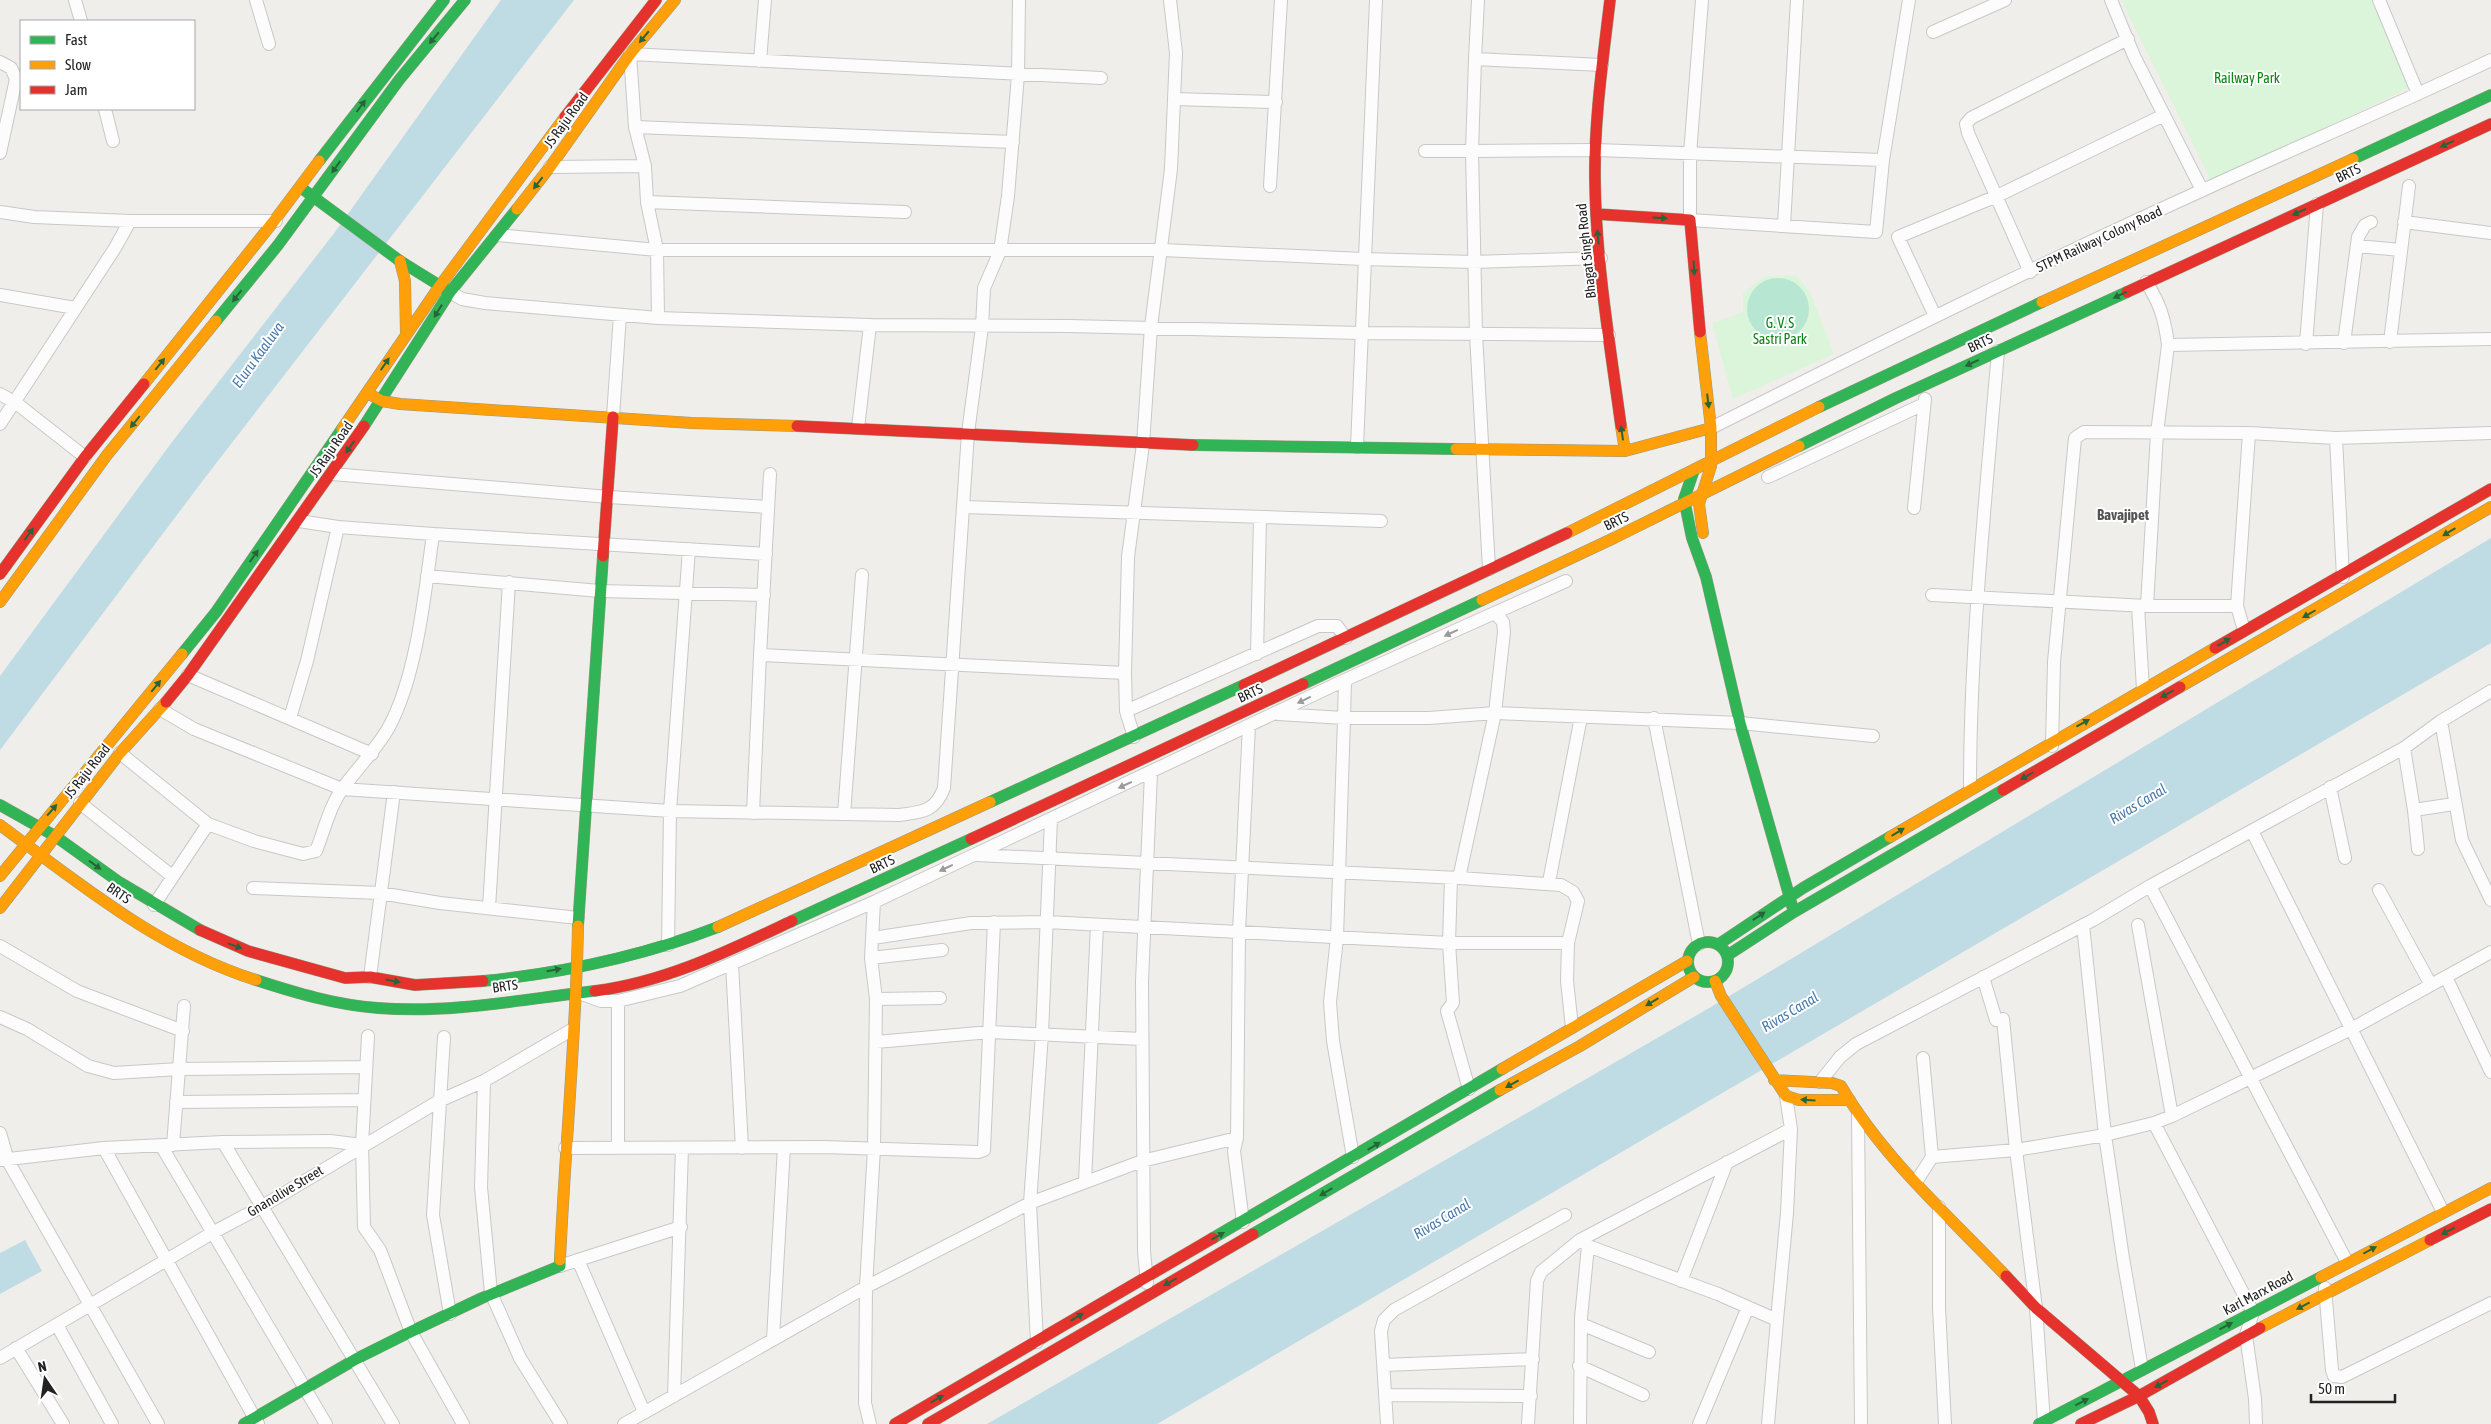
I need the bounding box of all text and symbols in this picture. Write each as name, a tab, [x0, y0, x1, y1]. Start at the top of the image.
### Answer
legend	[20, 20, 195, 110]
text: Fast	[65, 31, 87, 48]
one-way arrow	[429, 31, 440, 44]
one-way arrow	[638, 31, 649, 44]
text: Slow	[65, 56, 91, 73]
park label: Railway Park	[2214, 70, 2280, 86]
text: Jam	[65, 81, 88, 98]
street label: JS Raju Road	[541, 89, 591, 151]
one-way arrow	[355, 100, 366, 113]
one-way arrow	[2440, 140, 2454, 148]
one-way arrow	[331, 160, 341, 174]
street label: BRTS	[2333, 160, 2363, 186]
one-way arrow	[532, 176, 543, 189]
street label: Bhagat Singh Road	[1573, 203, 1599, 299]
street label: STPM Railway Colony Road	[2033, 203, 2165, 275]
one-way arrow	[2292, 208, 2306, 216]
one-way arrow	[1653, 214, 1669, 222]
one-way arrow	[1594, 228, 1602, 244]
one-way arrow	[1690, 261, 1698, 277]
one-way arrow	[232, 289, 243, 302]
one-way arrow	[2113, 291, 2127, 299]
one-way arrow	[434, 304, 443, 317]
park label: G. V. S Sastri Park	[1753, 315, 1807, 347]
water label: Eluru Kaaluva	[228, 319, 287, 391]
street label: BRTS	[1965, 330, 1995, 356]
one-way arrow	[380, 357, 390, 371]
one-way arrow	[154, 358, 165, 371]
one-way arrow	[1965, 359, 1979, 367]
one-way arrow	[1704, 393, 1712, 409]
one-way arrow	[129, 415, 140, 428]
street label: JS Raju Road	[306, 418, 356, 480]
one-way arrow	[1618, 424, 1626, 440]
one-way arrow	[345, 441, 355, 454]
district label: Bavajipet	[2097, 506, 2150, 523]
street label: BRTS	[1601, 508, 1631, 534]
one-way arrow	[2443, 527, 2456, 536]
one-way arrow	[24, 528, 34, 541]
one-way arrow	[249, 549, 259, 563]
one-way arrow	[2301, 610, 2316, 618]
one-way arrow	[1444, 628, 1459, 637]
one-way arrow	[2217, 637, 2230, 646]
one-way arrow	[151, 680, 162, 693]
street label: BRTS	[1235, 680, 1265, 706]
one-way arrow	[2160, 690, 2175, 698]
one-way arrow	[1297, 696, 1311, 704]
one-way arrow	[2076, 719, 2090, 727]
street label: JS Raju Road	[61, 741, 113, 801]
one-way arrow	[2020, 772, 2035, 780]
water label: Rivas Canal	[2106, 780, 2169, 827]
one-way arrow	[1118, 781, 1132, 789]
one-way arrow	[46, 805, 58, 817]
one-way arrow	[1891, 828, 1904, 837]
street label: BRTS	[867, 851, 897, 877]
one-way arrow	[88, 860, 102, 870]
one-way arrow	[939, 864, 953, 872]
street label: BRTS	[104, 879, 134, 907]
one-way arrow	[1752, 911, 1765, 921]
one-way arrow	[228, 942, 243, 950]
one-way arrow	[546, 966, 562, 974]
street label: BRTS	[491, 976, 519, 996]
one-way arrow	[385, 977, 400, 985]
water label: Rivas Canal	[1758, 988, 1821, 1035]
one-way arrow	[1646, 998, 1659, 1007]
one-way arrow	[1505, 1079, 1519, 1088]
one-way arrow	[1800, 1096, 1816, 1104]
one-way arrow	[1367, 1141, 1380, 1150]
street label: Gnanolive Street	[244, 1162, 326, 1220]
one-way arrow	[1320, 1188, 1333, 1197]
water label: Rivas Canal	[1410, 1195, 1473, 1242]
one-way arrow	[2440, 1227, 2455, 1235]
one-way arrow	[1212, 1232, 1225, 1241]
one-way arrow	[2363, 1246, 2376, 1255]
street label: Karl Marx Road	[2220, 1268, 2296, 1318]
one-way arrow	[1163, 1278, 1178, 1286]
one-way arrow	[2296, 1302, 2310, 1310]
one-way arrow	[1071, 1313, 1084, 1322]
one-way arrow	[2219, 1322, 2233, 1330]
north arrow	[20, 1354, 70, 1404]
text: N	[36, 1358, 48, 1375]
scale bar	[2311, 1372, 2395, 1404]
one-way arrow	[2154, 1379, 2167, 1388]
text: 50 m	[2318, 1380, 2345, 1397]
one-way arrow	[931, 1395, 944, 1404]
one-way arrow	[2075, 1398, 2090, 1406]

